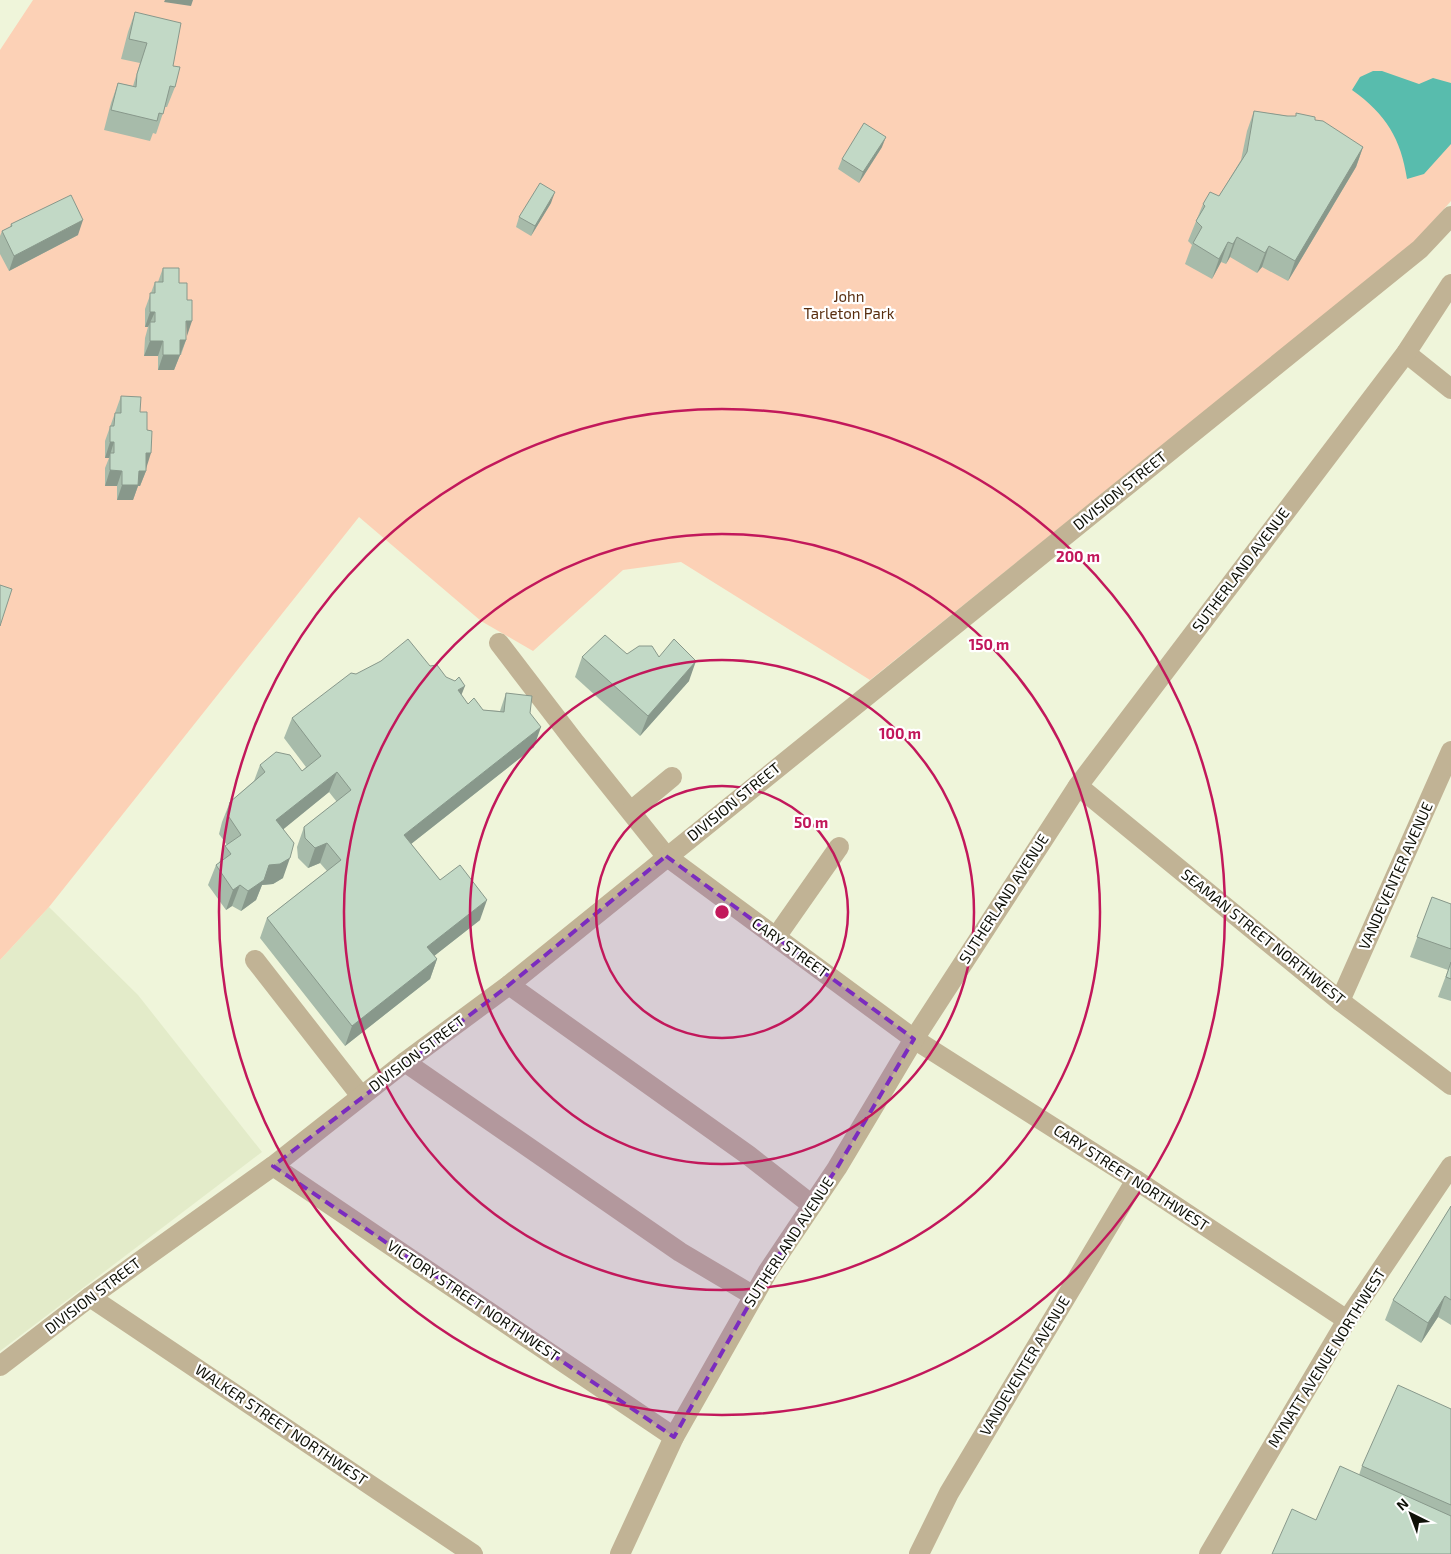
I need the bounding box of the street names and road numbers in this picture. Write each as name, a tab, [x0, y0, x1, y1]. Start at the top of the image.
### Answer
street label: DIVISION STREET	[1069, 447, 1170, 533]
street label: SUTHERLAND AVENUE	[1188, 504, 1293, 635]
street label: DIVISION STREET	[683, 758, 784, 844]
street label: VANDEVENTER AVENUE	[1354, 799, 1436, 952]
street label: SUTHERLAND AVENUE	[955, 830, 1052, 967]
street label: SEAMAN STREET NORTHWEST	[1178, 865, 1349, 1008]
street label: CARY STREET	[749, 913, 833, 981]
street label: DIVISION STREET	[365, 1011, 468, 1095]
street label: CARY STREET NORTHWEST	[1051, 1120, 1213, 1234]
street label: SUTHERLAND AVENUE	[740, 1173, 837, 1310]
street label: VICTORY STREET NORTHWEST	[384, 1236, 563, 1365]
street label: DIVISION STREET	[41, 1253, 144, 1337]
street label: MYNATT AVENUE NORTHWEST	[1264, 1264, 1389, 1450]
street label: VANDEVENTER AVENUE	[975, 1292, 1073, 1439]
street label: WALKER STREET NORTHWEST	[192, 1360, 371, 1489]

